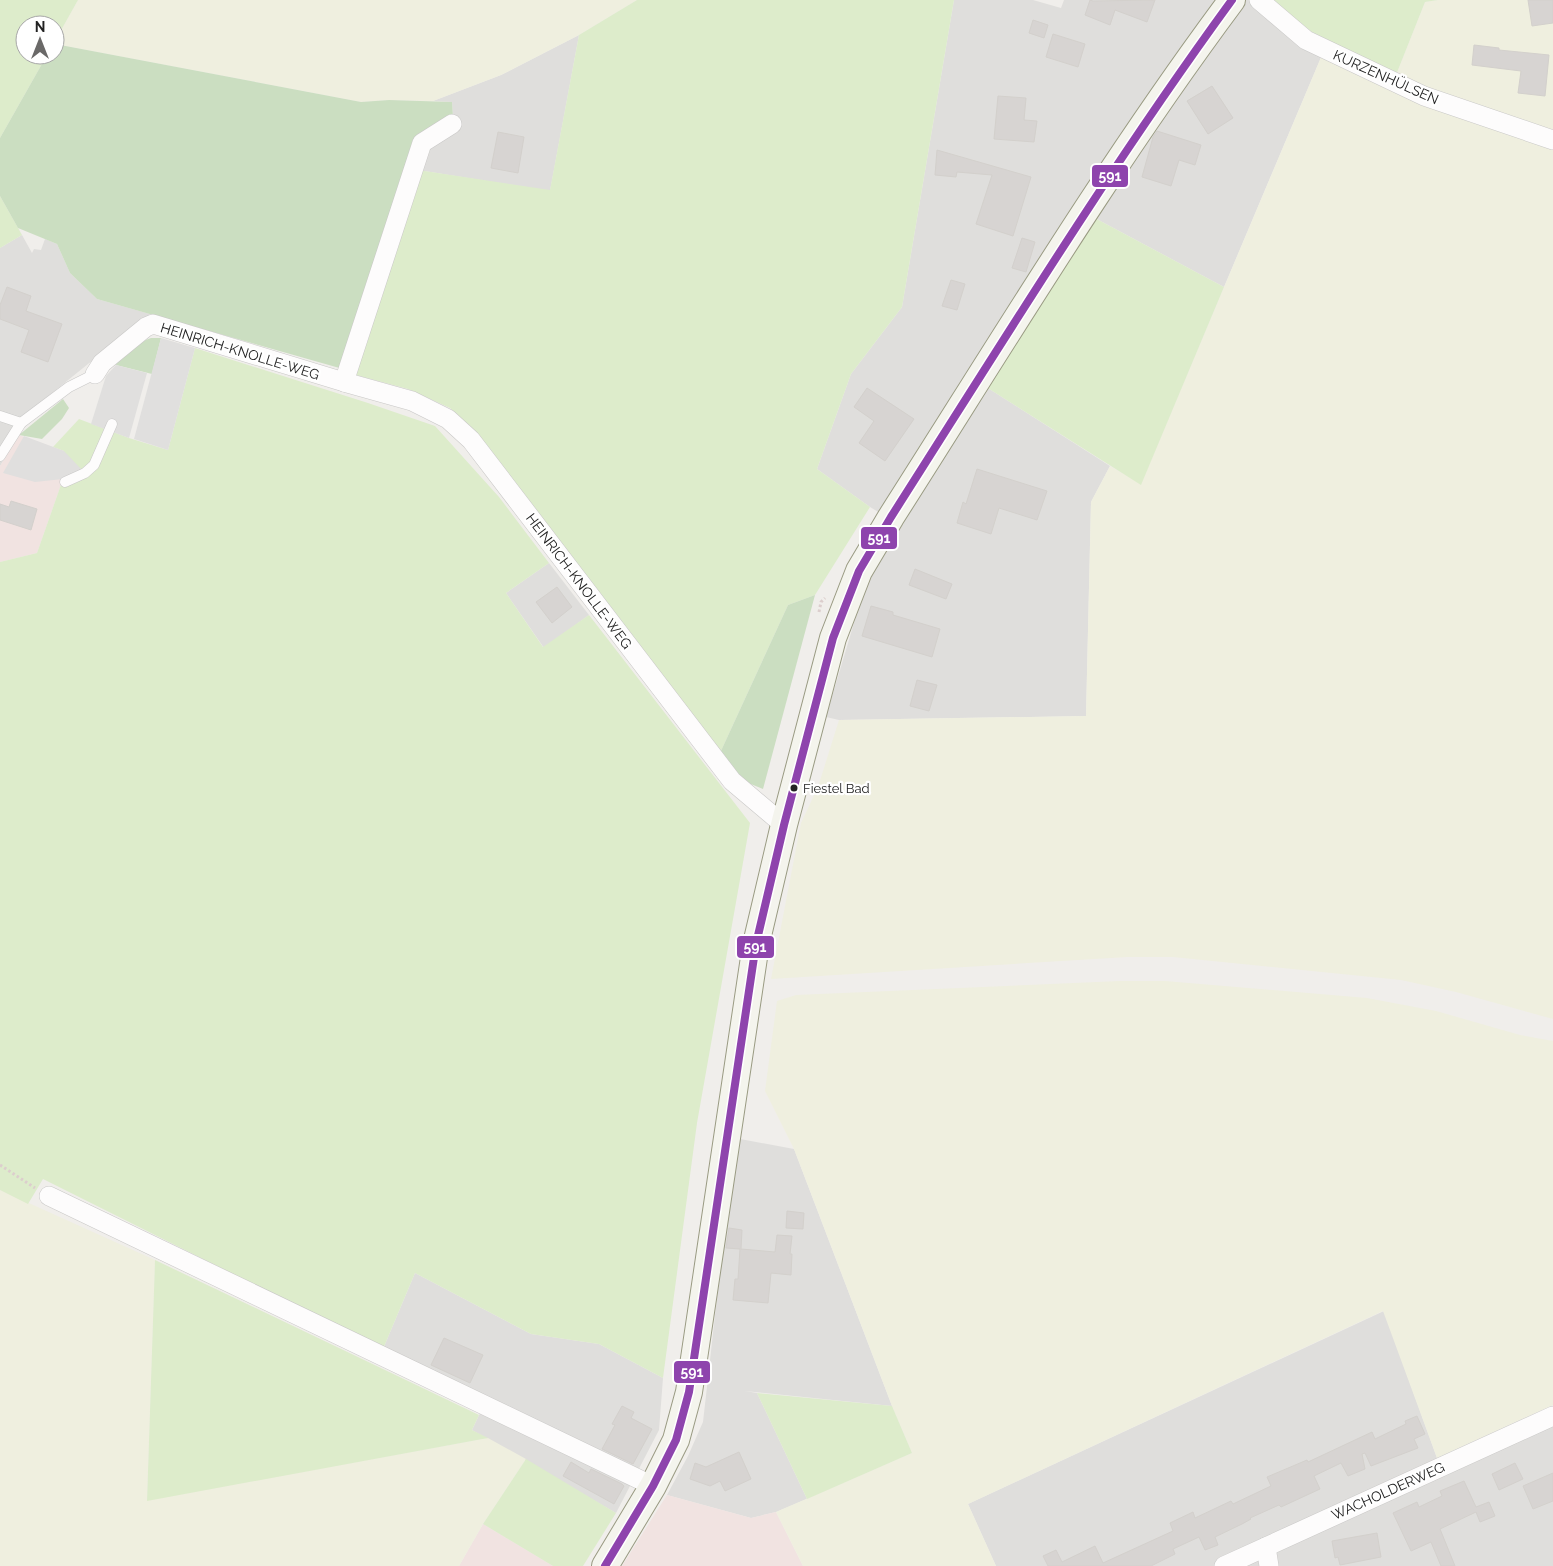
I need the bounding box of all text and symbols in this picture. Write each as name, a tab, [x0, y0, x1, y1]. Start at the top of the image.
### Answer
north arrow	[15, 15, 65, 65]
text: N	[35, 19, 45, 35]
street label: KURZENHÜLSEN	[1331, 45, 1442, 107]
line badge: 591	[1091, 164, 1129, 188]
text: 591	[1099, 168, 1122, 184]
street label: HEINRICH-KNOLLE-WEG	[159, 319, 321, 383]
street label: HEINRICH-KNOLLE-WEG	[523, 510, 635, 652]
line badge: 591	[860, 526, 898, 550]
text: 591	[868, 530, 891, 546]
place label: Fiestel Bad	[803, 781, 870, 796]
marker: Fiestel Bad	[789, 783, 799, 793]
line badge: 591	[736, 935, 775, 959]
text: 591	[744, 939, 767, 955]
line badge: 591	[673, 1360, 711, 1384]
text: 591	[681, 1364, 704, 1380]
street label: WACHOLDERWEG	[1329, 1459, 1447, 1523]

